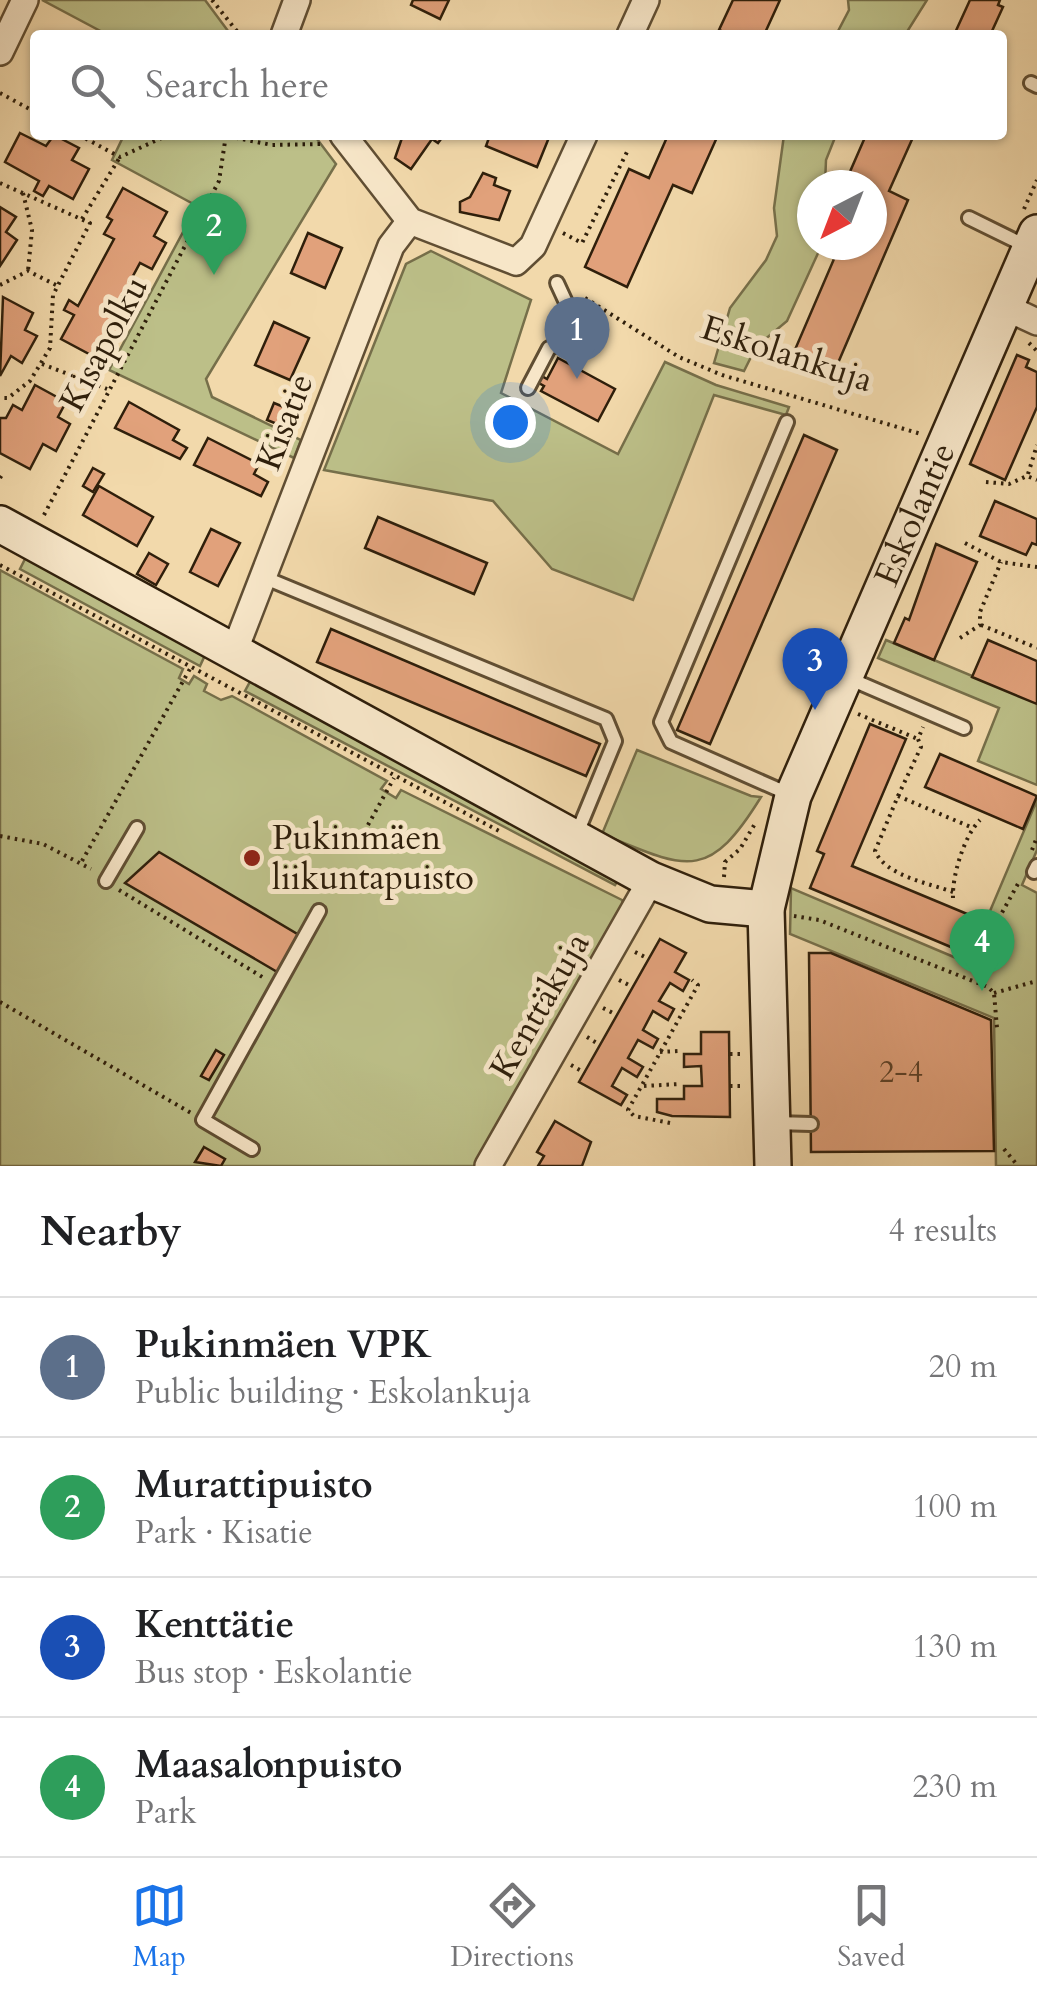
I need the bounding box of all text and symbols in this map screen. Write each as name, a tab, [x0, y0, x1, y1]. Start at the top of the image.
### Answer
search box	[30, 30, 1007, 140]
icon: search	[65, 58, 120, 113]
text: Search here	[145, 59, 329, 111]
north arrow	[797, 170, 887, 260]
pin: 2	[182, 192, 246, 275]
street label: Kisapolku	[48, 268, 160, 420]
pin: 1	[544, 296, 610, 379]
street label: Eskolankuja	[695, 304, 879, 404]
street label: Kisatie	[245, 367, 325, 477]
your location	[485, 397, 536, 448]
street label: Eskolantie	[863, 435, 967, 594]
pin: 3	[782, 628, 848, 710]
place label: Pukinmäen liikuntapuisto	[272, 814, 474, 902]
marker: Pukinmäen liikuntapuisto	[241, 847, 263, 869]
pin: 4	[950, 908, 1014, 991]
street label: Kenttäkuja	[479, 924, 601, 1088]
house number: 2-4	[879, 1052, 923, 1093]
text: Nearby	[40, 1203, 182, 1260]
text: 4 results	[889, 1209, 997, 1253]
text: Pukinmäen VPK	[135, 1319, 431, 1371]
text: 1	[64, 1345, 81, 1389]
text: 20 m	[929, 1345, 997, 1389]
text: Public building · Eskolankuja	[135, 1371, 531, 1415]
text: Murattipuisto	[135, 1459, 373, 1511]
text: 2	[64, 1485, 81, 1529]
text: 100 m	[912, 1485, 997, 1529]
text: Park · Kisatie	[135, 1511, 313, 1555]
text: Kenttätie	[135, 1599, 294, 1651]
text: 3	[64, 1625, 81, 1669]
text: 130 m	[912, 1625, 997, 1669]
text: Bus stop · Eskolantie	[135, 1651, 413, 1695]
text: Maasalonpuisto	[135, 1739, 402, 1791]
text: 4	[64, 1765, 81, 1809]
text: 230 m	[912, 1765, 997, 1809]
text: Park	[135, 1791, 197, 1835]
tab: Map	[132, 1878, 187, 1976]
tab: Directions	[450, 1878, 574, 1976]
tab: Saved	[837, 1878, 905, 1976]

